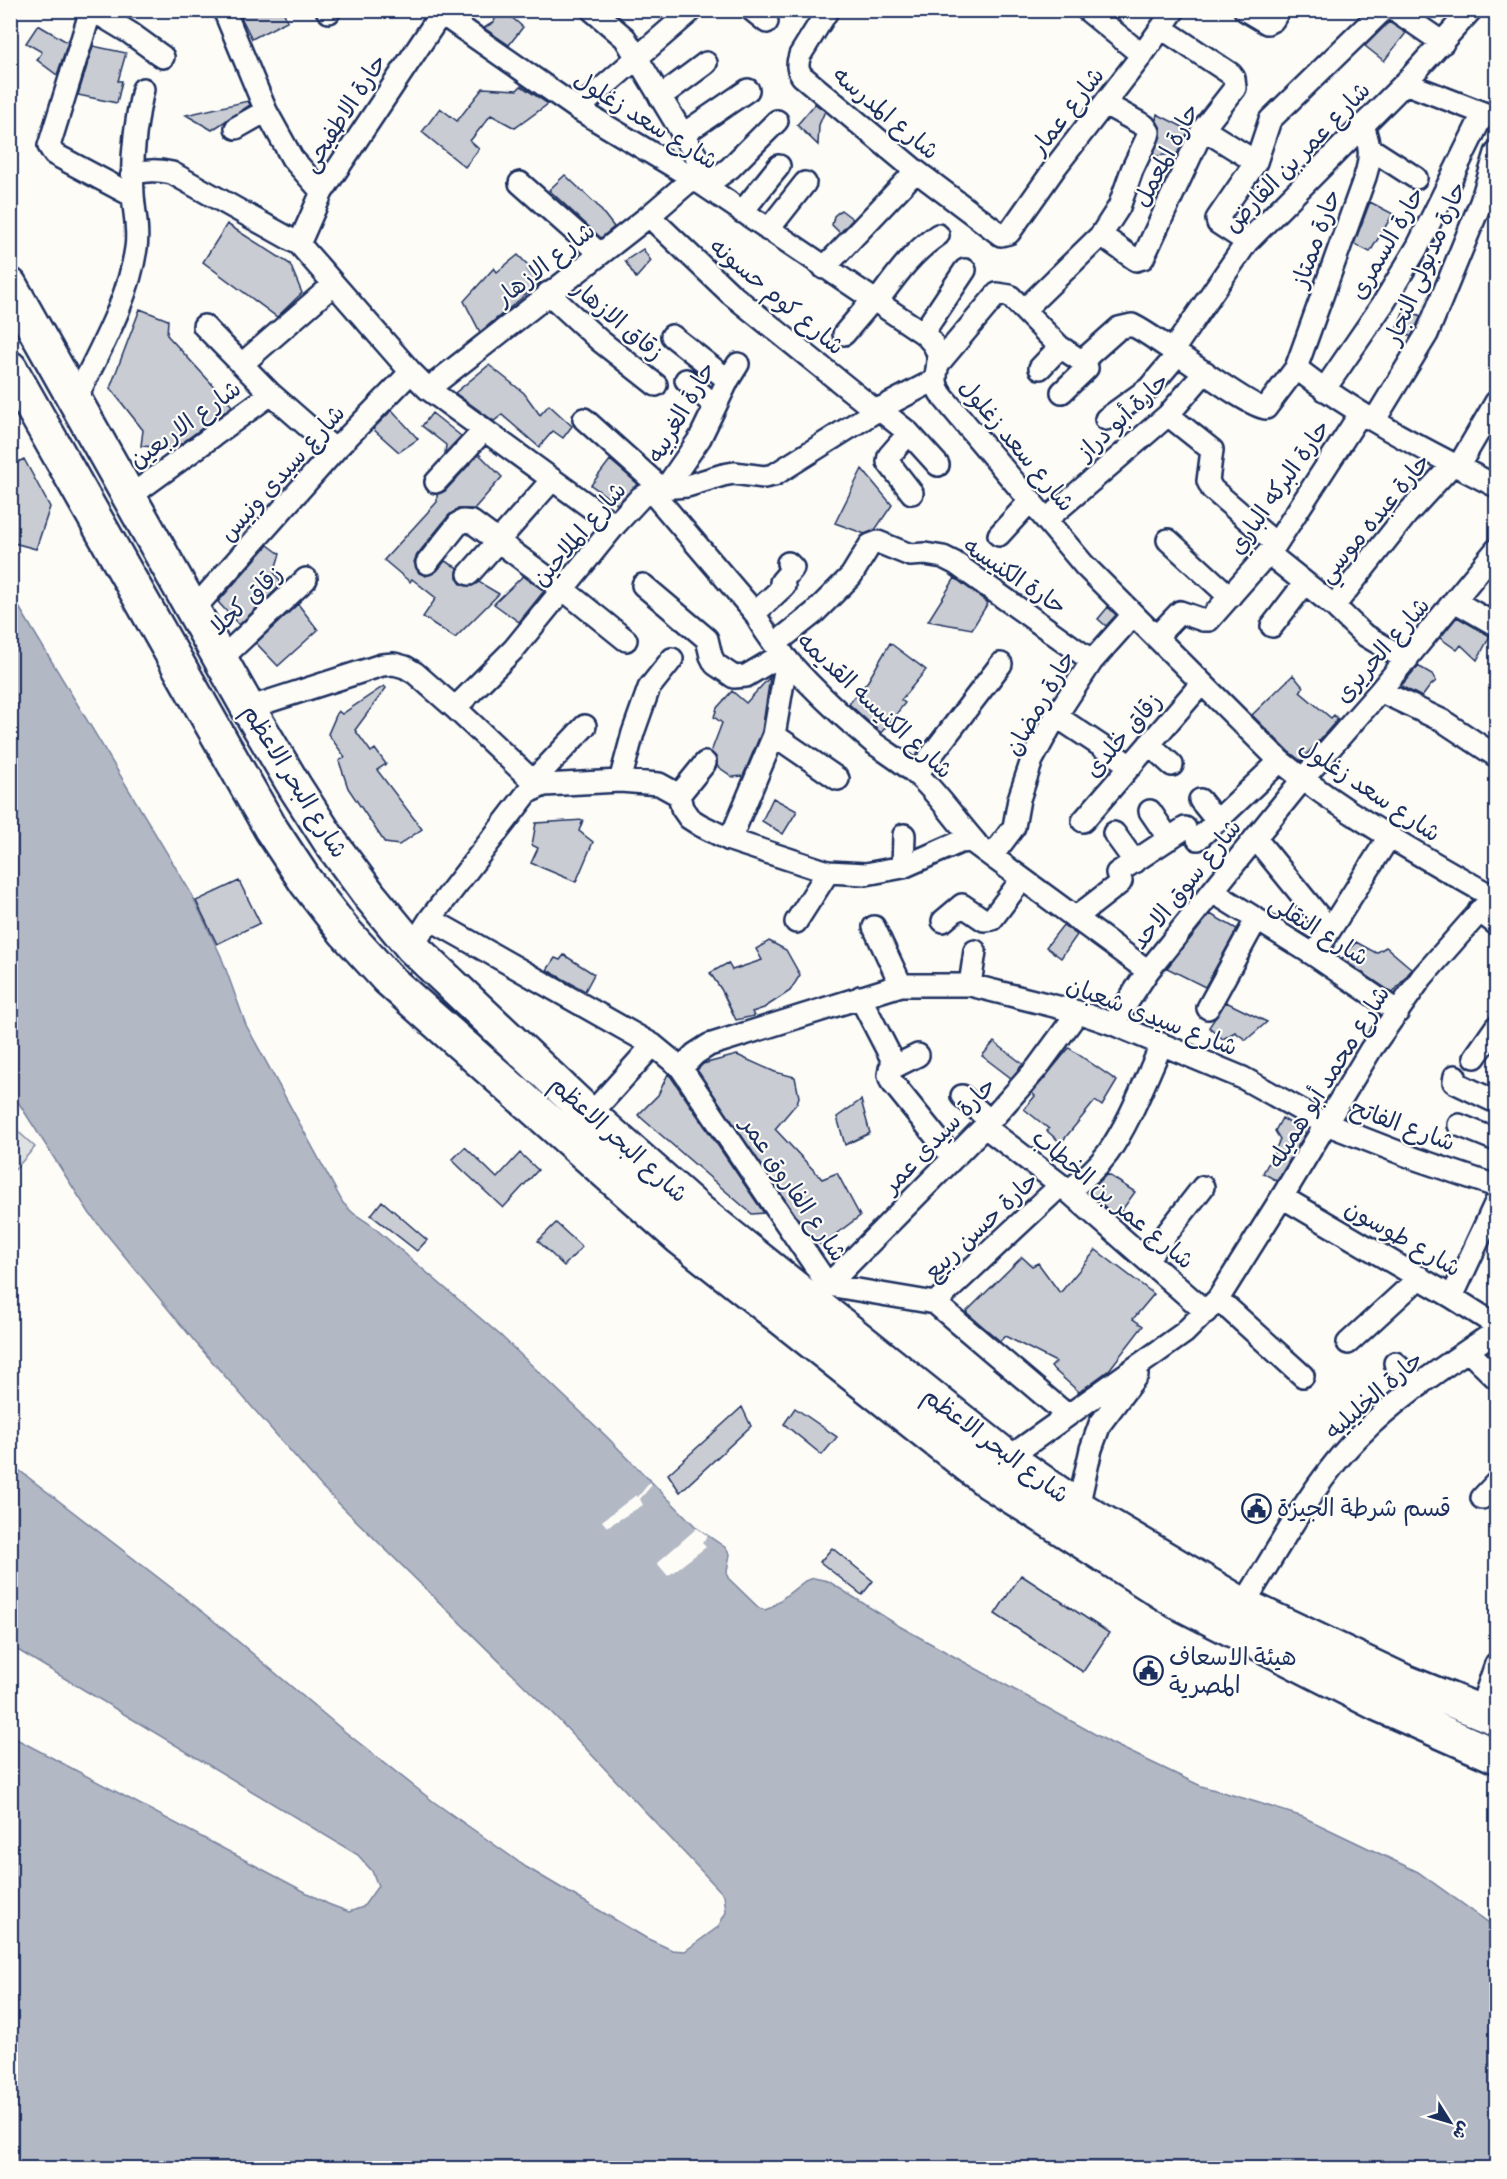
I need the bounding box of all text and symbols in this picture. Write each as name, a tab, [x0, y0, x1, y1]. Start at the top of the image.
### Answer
street label: حارة الاطفيحى	[295, 48, 393, 178]
street label: شارع المدرسه	[826, 60, 945, 168]
street label: شارع عمار	[1023, 61, 1112, 163]
street label: شارع سعد زغلول	[567, 64, 724, 178]
street label: شارع عمر بن الفارض	[1217, 75, 1378, 240]
street label: حارة المعمل	[1126, 98, 1206, 212]
street label: حارة مدبولى النجار	[1376, 177, 1473, 351]
street label: حارة السمرى	[1343, 181, 1431, 305]
street label: حارة ممتاز	[1284, 185, 1348, 293]
street label: شارع الازهار	[488, 216, 602, 315]
street label: شارع كوم حسونه	[701, 231, 851, 364]
street label: زقاق الازهار	[565, 272, 670, 367]
street label: حارة الغربيه	[640, 356, 722, 468]
street label: حارة أبو دراز	[1069, 366, 1175, 468]
street label: شارع سعد زغلول	[951, 372, 1081, 519]
street label: شارع الاربعين	[123, 373, 248, 476]
street label: شارع سيدى ونيس	[213, 398, 353, 549]
street label: حارة البركه الباري	[1221, 414, 1338, 561]
street label: حارة عبده موسي	[1311, 447, 1442, 593]
street label: شارع الملاحين	[525, 475, 634, 594]
street label: حارة الكنيسه	[958, 531, 1072, 621]
street label: زقاق كحلا	[203, 558, 289, 642]
street label: شارع الحريرى	[1328, 591, 1438, 710]
street label: شارع الكنيسه القديمه	[789, 625, 959, 786]
street label: حارة رمضان	[998, 645, 1082, 761]
street label: زقاق خلدى	[1078, 686, 1168, 784]
street label: شارع البحر الاعظم	[233, 699, 354, 865]
street label: شارع سعد زغلول	[1292, 732, 1447, 850]
street label: شارع سوق الاحد	[1124, 813, 1249, 957]
street label: شارع النقلى	[1262, 888, 1375, 974]
street label: شارع سيدى شعبان	[1061, 970, 1242, 1064]
street label: شارع محمد أبو هميله	[1260, 980, 1398, 1175]
street label: شارع البحر الاعظم	[542, 1069, 694, 1211]
street label: حارة سيدى عمر	[874, 1070, 1002, 1201]
street label: شارع الفاتح	[1346, 1092, 1459, 1160]
street label: شارع الفاروق عمر	[732, 1109, 854, 1268]
street label: شارع عمر بن الخطاب	[1025, 1122, 1200, 1277]
street label: حارة حسن ربيع	[917, 1165, 1046, 1288]
street label: شارع طوسون	[1339, 1193, 1466, 1285]
street label: حارة الخليليه	[1319, 1344, 1429, 1446]
street label: شارع البحر الاعظم	[915, 1380, 1075, 1512]
public building icon: قسم شرطة الجيزة	[1240, 1492, 1272, 1524]
place label: قسم شرطة الجيزة	[1277, 1493, 1451, 1526]
place label: هيئة الاسعاف المصرية	[1169, 1642, 1297, 1700]
public building icon: هيئة الاسعاف المصرية	[1132, 1655, 1164, 1687]
north arrow	[1420, 2092, 1480, 2152]
text: ش	[1448, 2117, 1474, 2143]

